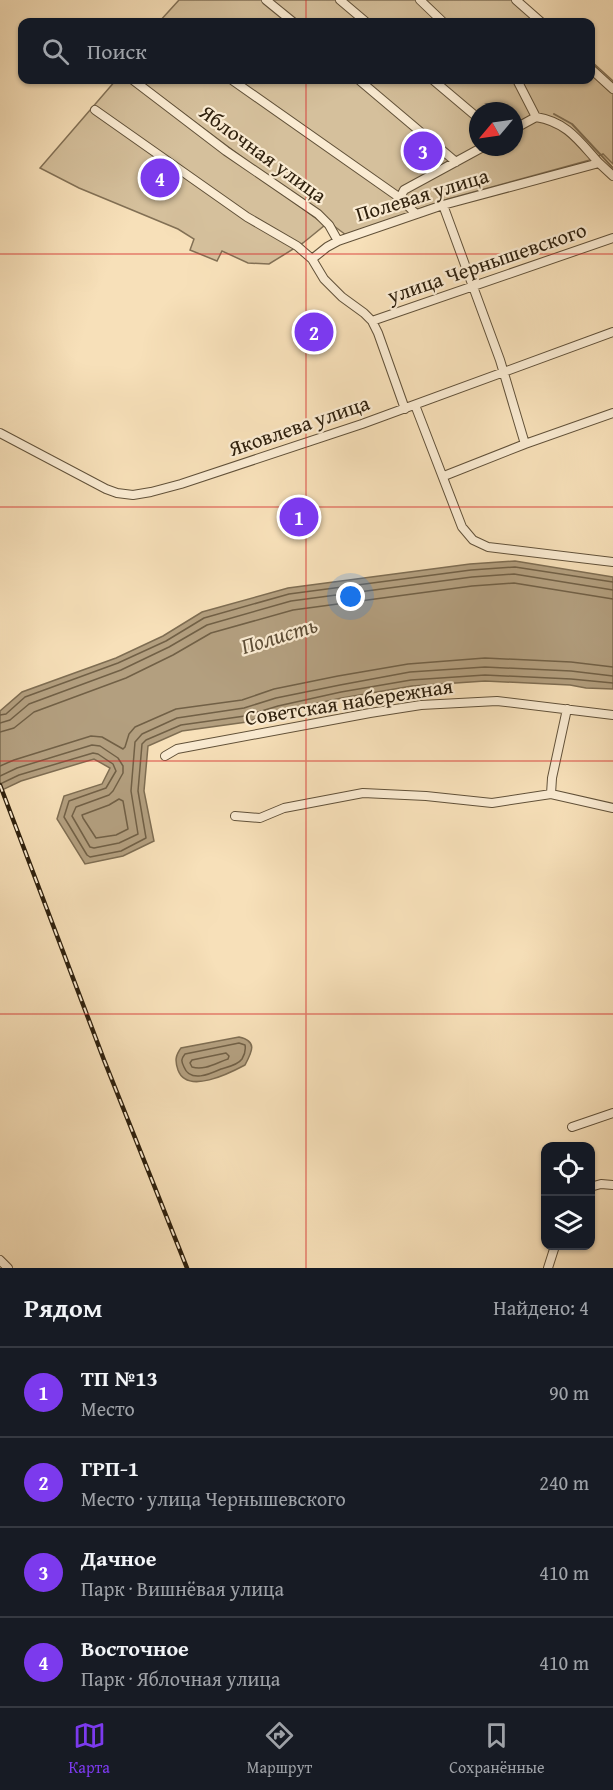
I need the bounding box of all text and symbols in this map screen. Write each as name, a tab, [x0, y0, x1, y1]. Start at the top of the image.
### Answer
search box	[18, 18, 595, 84]
icon: search	[39, 35, 72, 68]
text: Поиск	[87, 35, 147, 67]
street label: Яблочная улица	[192, 96, 333, 210]
north arrow	[469, 102, 523, 156]
pin: 3	[404, 128, 442, 174]
pin: 4	[140, 156, 180, 201]
street label: Полевая улица	[351, 160, 492, 229]
street label: улица Чернышевского	[382, 214, 591, 311]
pin: 2	[294, 310, 334, 354]
street label: Яковлева улица	[223, 387, 373, 464]
pin: 1	[280, 494, 318, 540]
your location	[336, 582, 365, 611]
water label: Полисть	[237, 608, 321, 662]
street label: Советская набережная	[243, 670, 455, 733]
map controls	[541, 1142, 595, 1250]
button: locate	[541, 1142, 595, 1196]
button: layers	[541, 1196, 595, 1250]
text: Рядом	[24, 1288, 102, 1327]
text: Найдено: 4	[493, 1293, 589, 1322]
text: ТП №13	[81, 1362, 158, 1394]
text: 1	[38, 1378, 49, 1407]
text: 90 m	[549, 1378, 589, 1407]
text: Место	[81, 1394, 135, 1423]
text: ГРП-1	[81, 1452, 139, 1484]
text: 2	[38, 1468, 49, 1497]
text: 240 m	[539, 1468, 589, 1497]
text: Место · улица Чернышевского	[81, 1484, 346, 1513]
text: Дачное	[81, 1542, 157, 1574]
text: 3	[38, 1558, 49, 1587]
text: 410 m	[539, 1558, 589, 1587]
text: Парк · Вишнёвая улица	[81, 1574, 284, 1603]
text: Восточное	[81, 1632, 189, 1664]
text: 4	[38, 1648, 49, 1677]
text: 410 m	[539, 1648, 589, 1677]
text: Парк · Яблочная улица	[81, 1664, 280, 1693]
tab: Карта	[68, 1719, 110, 1779]
tab: Маршрут	[247, 1719, 312, 1779]
tab: Сохранённые	[449, 1719, 545, 1779]

